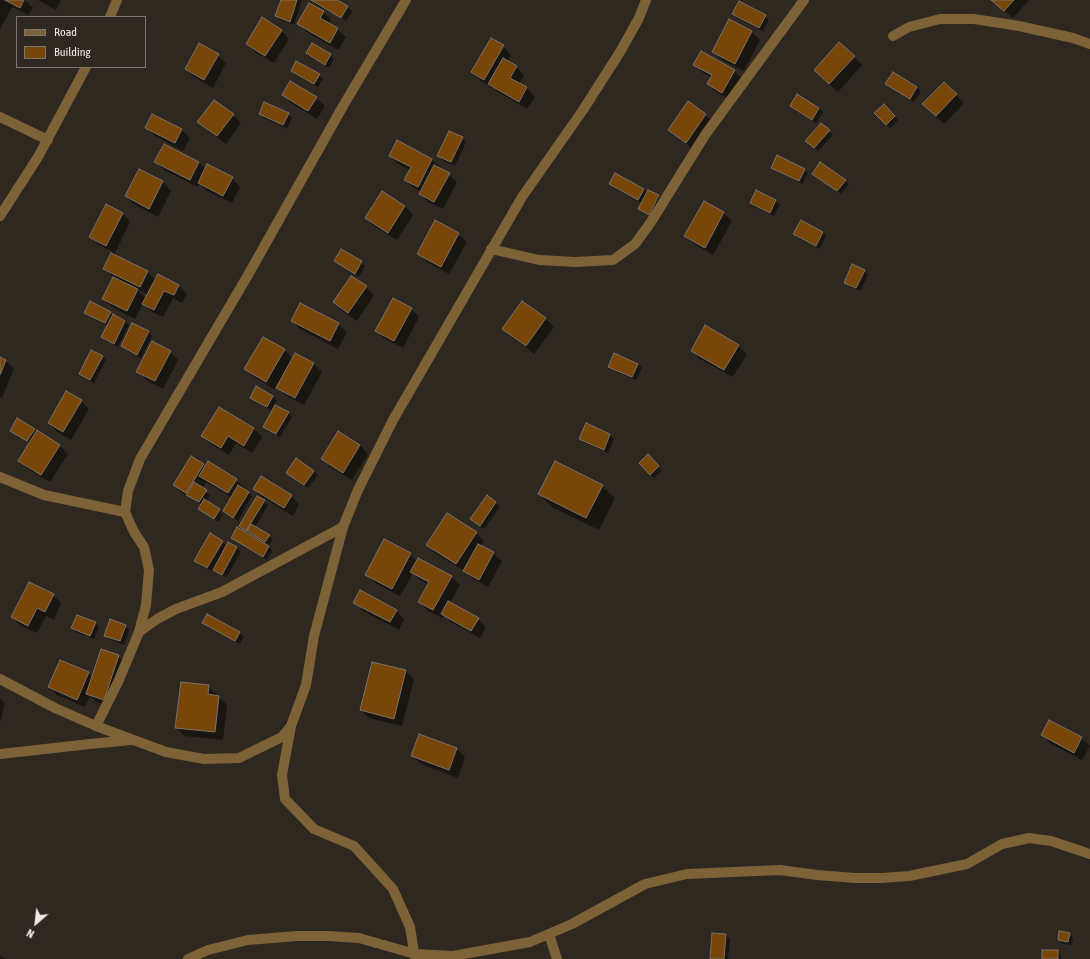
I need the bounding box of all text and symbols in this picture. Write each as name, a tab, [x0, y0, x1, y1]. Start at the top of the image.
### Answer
legend	[16, 16, 146, 68]
text: Road	[54, 25, 77, 39]
text: Building	[54, 45, 91, 59]
north arrow	[16, 903, 56, 943]
text: N	[25, 927, 36, 940]

